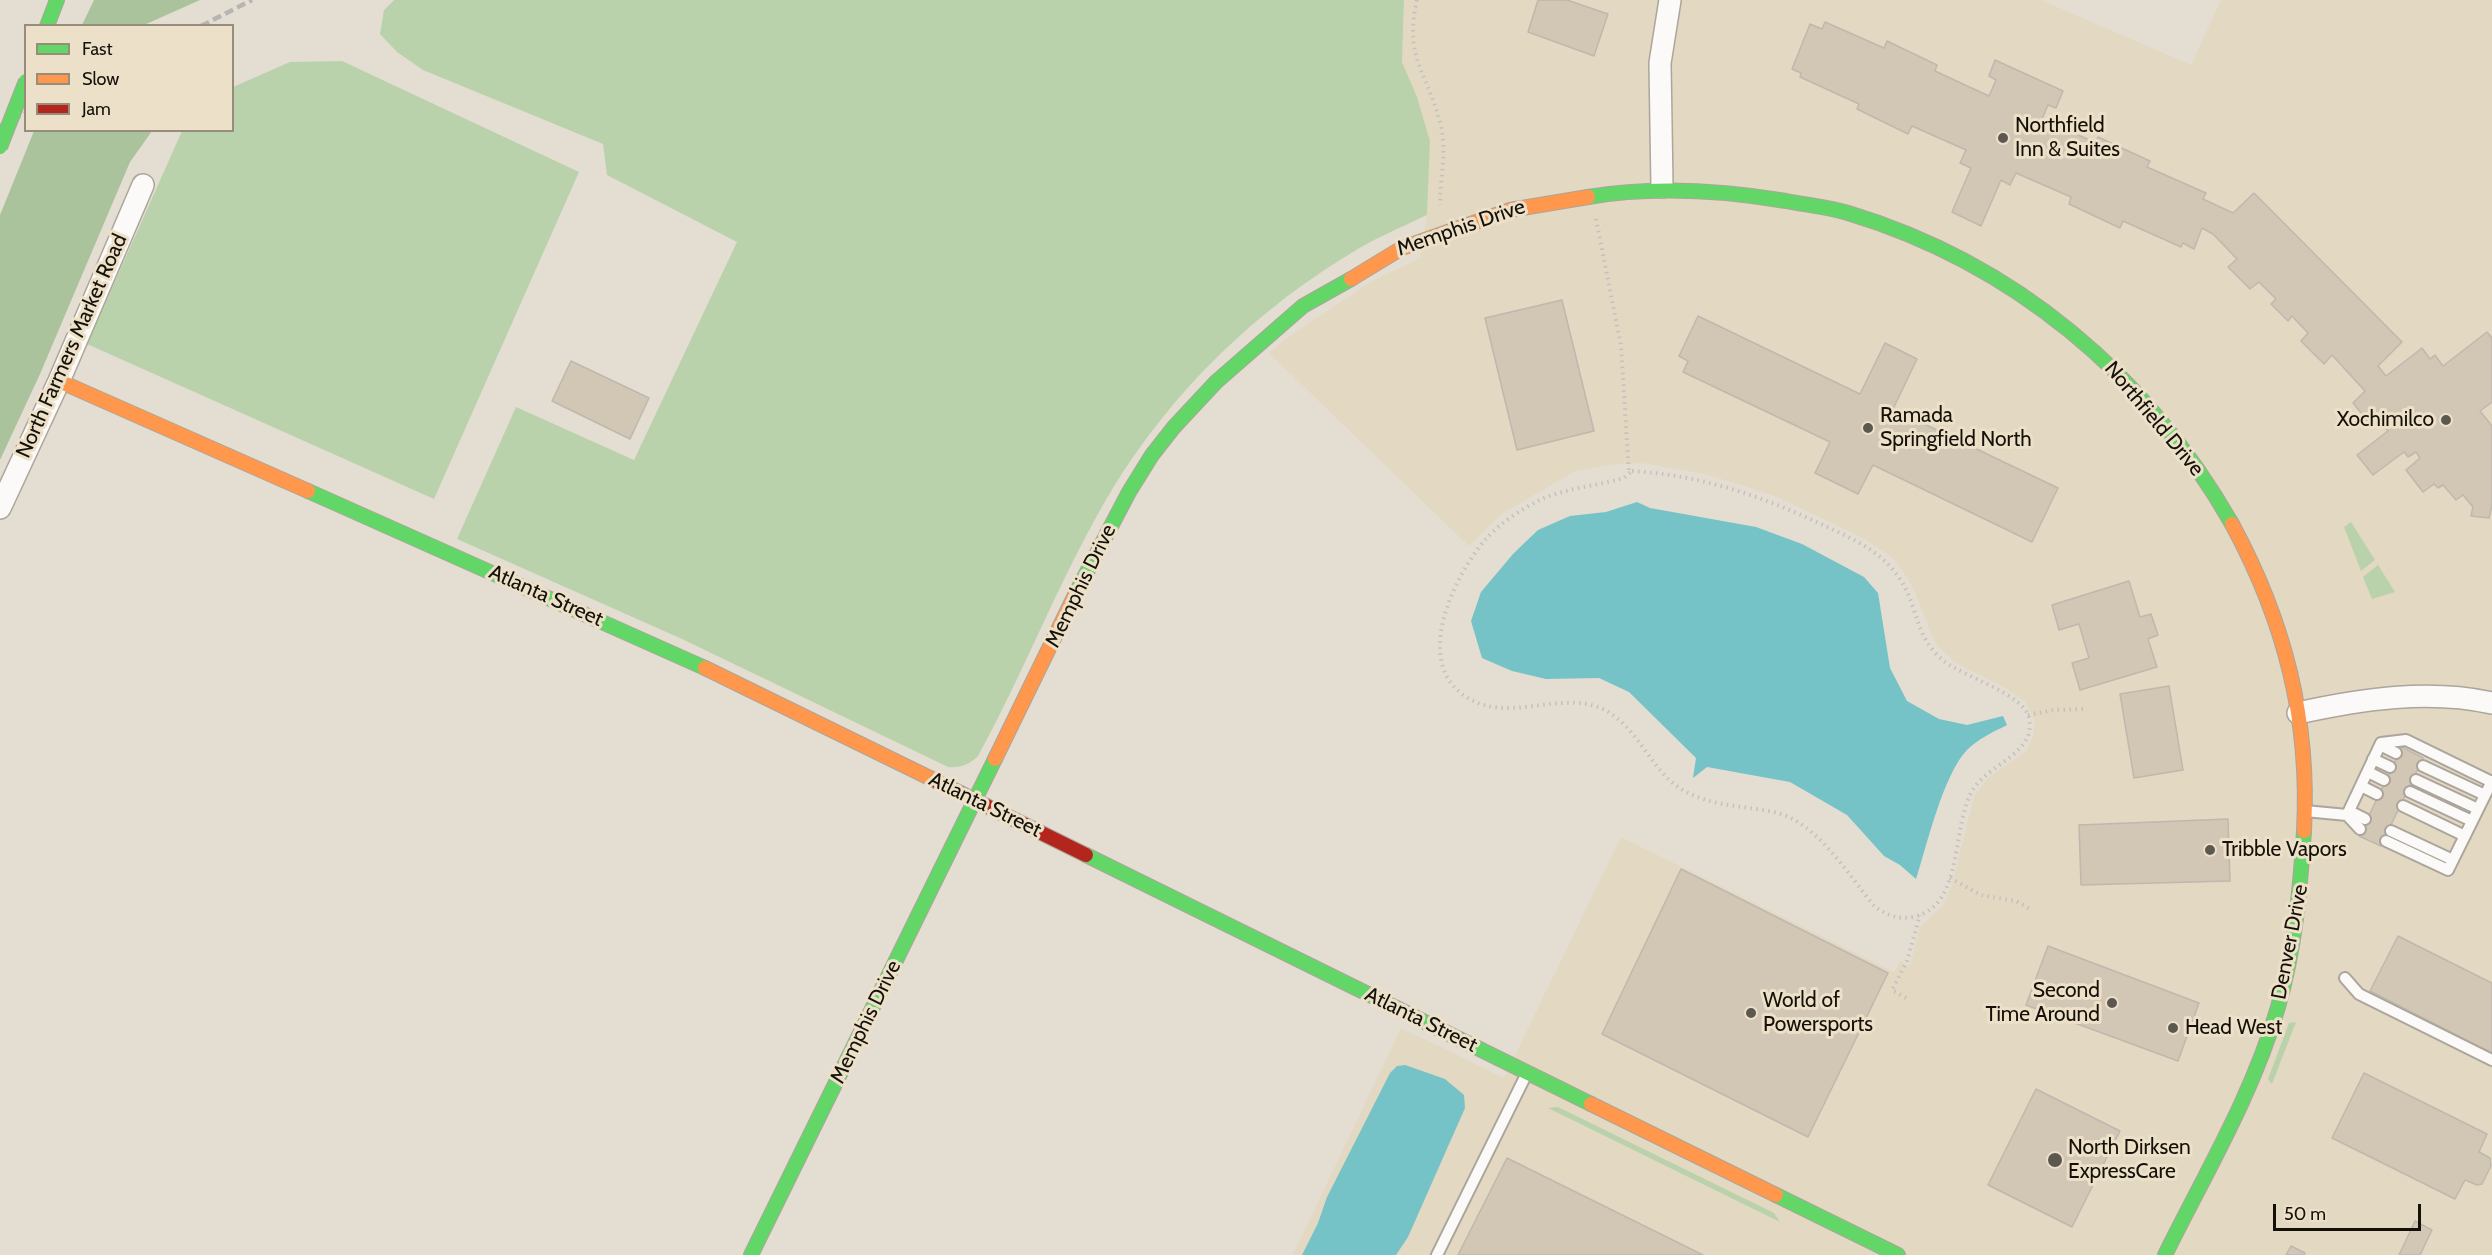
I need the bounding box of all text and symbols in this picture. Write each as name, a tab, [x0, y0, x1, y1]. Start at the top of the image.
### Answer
legend	[24, 24, 234, 132]
text: Fast	[82, 38, 113, 60]
text: Slow	[82, 68, 119, 90]
text: Jam	[82, 98, 111, 120]
place label: Northfield Inn & Suites	[2015, 113, 2120, 163]
marker: Northfield Inn & Suites	[1996, 131, 2010, 145]
street label: Memphis Drive	[1394, 194, 1528, 262]
street label: North Farmers Market Road	[11, 230, 133, 462]
street label: Northfield Drive	[2099, 357, 2209, 481]
place label: Ramada Springfield North	[1880, 403, 2032, 453]
place label: Xochimilco	[2337, 407, 2434, 433]
marker: Xochimilco	[2439, 413, 2453, 427]
marker: Ramada Springfield North	[1861, 421, 1875, 435]
street label: Memphis Drive	[1040, 520, 1122, 652]
street label: Atlanta Street	[485, 560, 607, 632]
street label: Atlanta Street	[925, 767, 1045, 843]
place label: Tribble Vapors	[2222, 837, 2347, 863]
marker: Tribble Vapors	[2203, 843, 2217, 857]
street label: Denver Drive	[2266, 882, 2314, 1002]
street label: Memphis Drive	[825, 956, 907, 1088]
place label: Second Time Around	[1985, 978, 2100, 1028]
street label: Atlanta Street	[1361, 982, 1481, 1058]
place label: World of Powersports	[1763, 988, 1873, 1038]
marker: Second Time Around	[2105, 996, 2119, 1010]
marker: World of Powersports	[1744, 1006, 1758, 1020]
place label: Head West	[2185, 1015, 2282, 1041]
marker: Head West	[2166, 1021, 2180, 1035]
place label: North Dirksen ExpressCare	[2068, 1135, 2191, 1185]
marker: North Dirksen ExpressCare	[2046, 1151, 2064, 1169]
scale bar	[2276, 1192, 2424, 1230]
text: 50 m	[2284, 1203, 2326, 1225]

